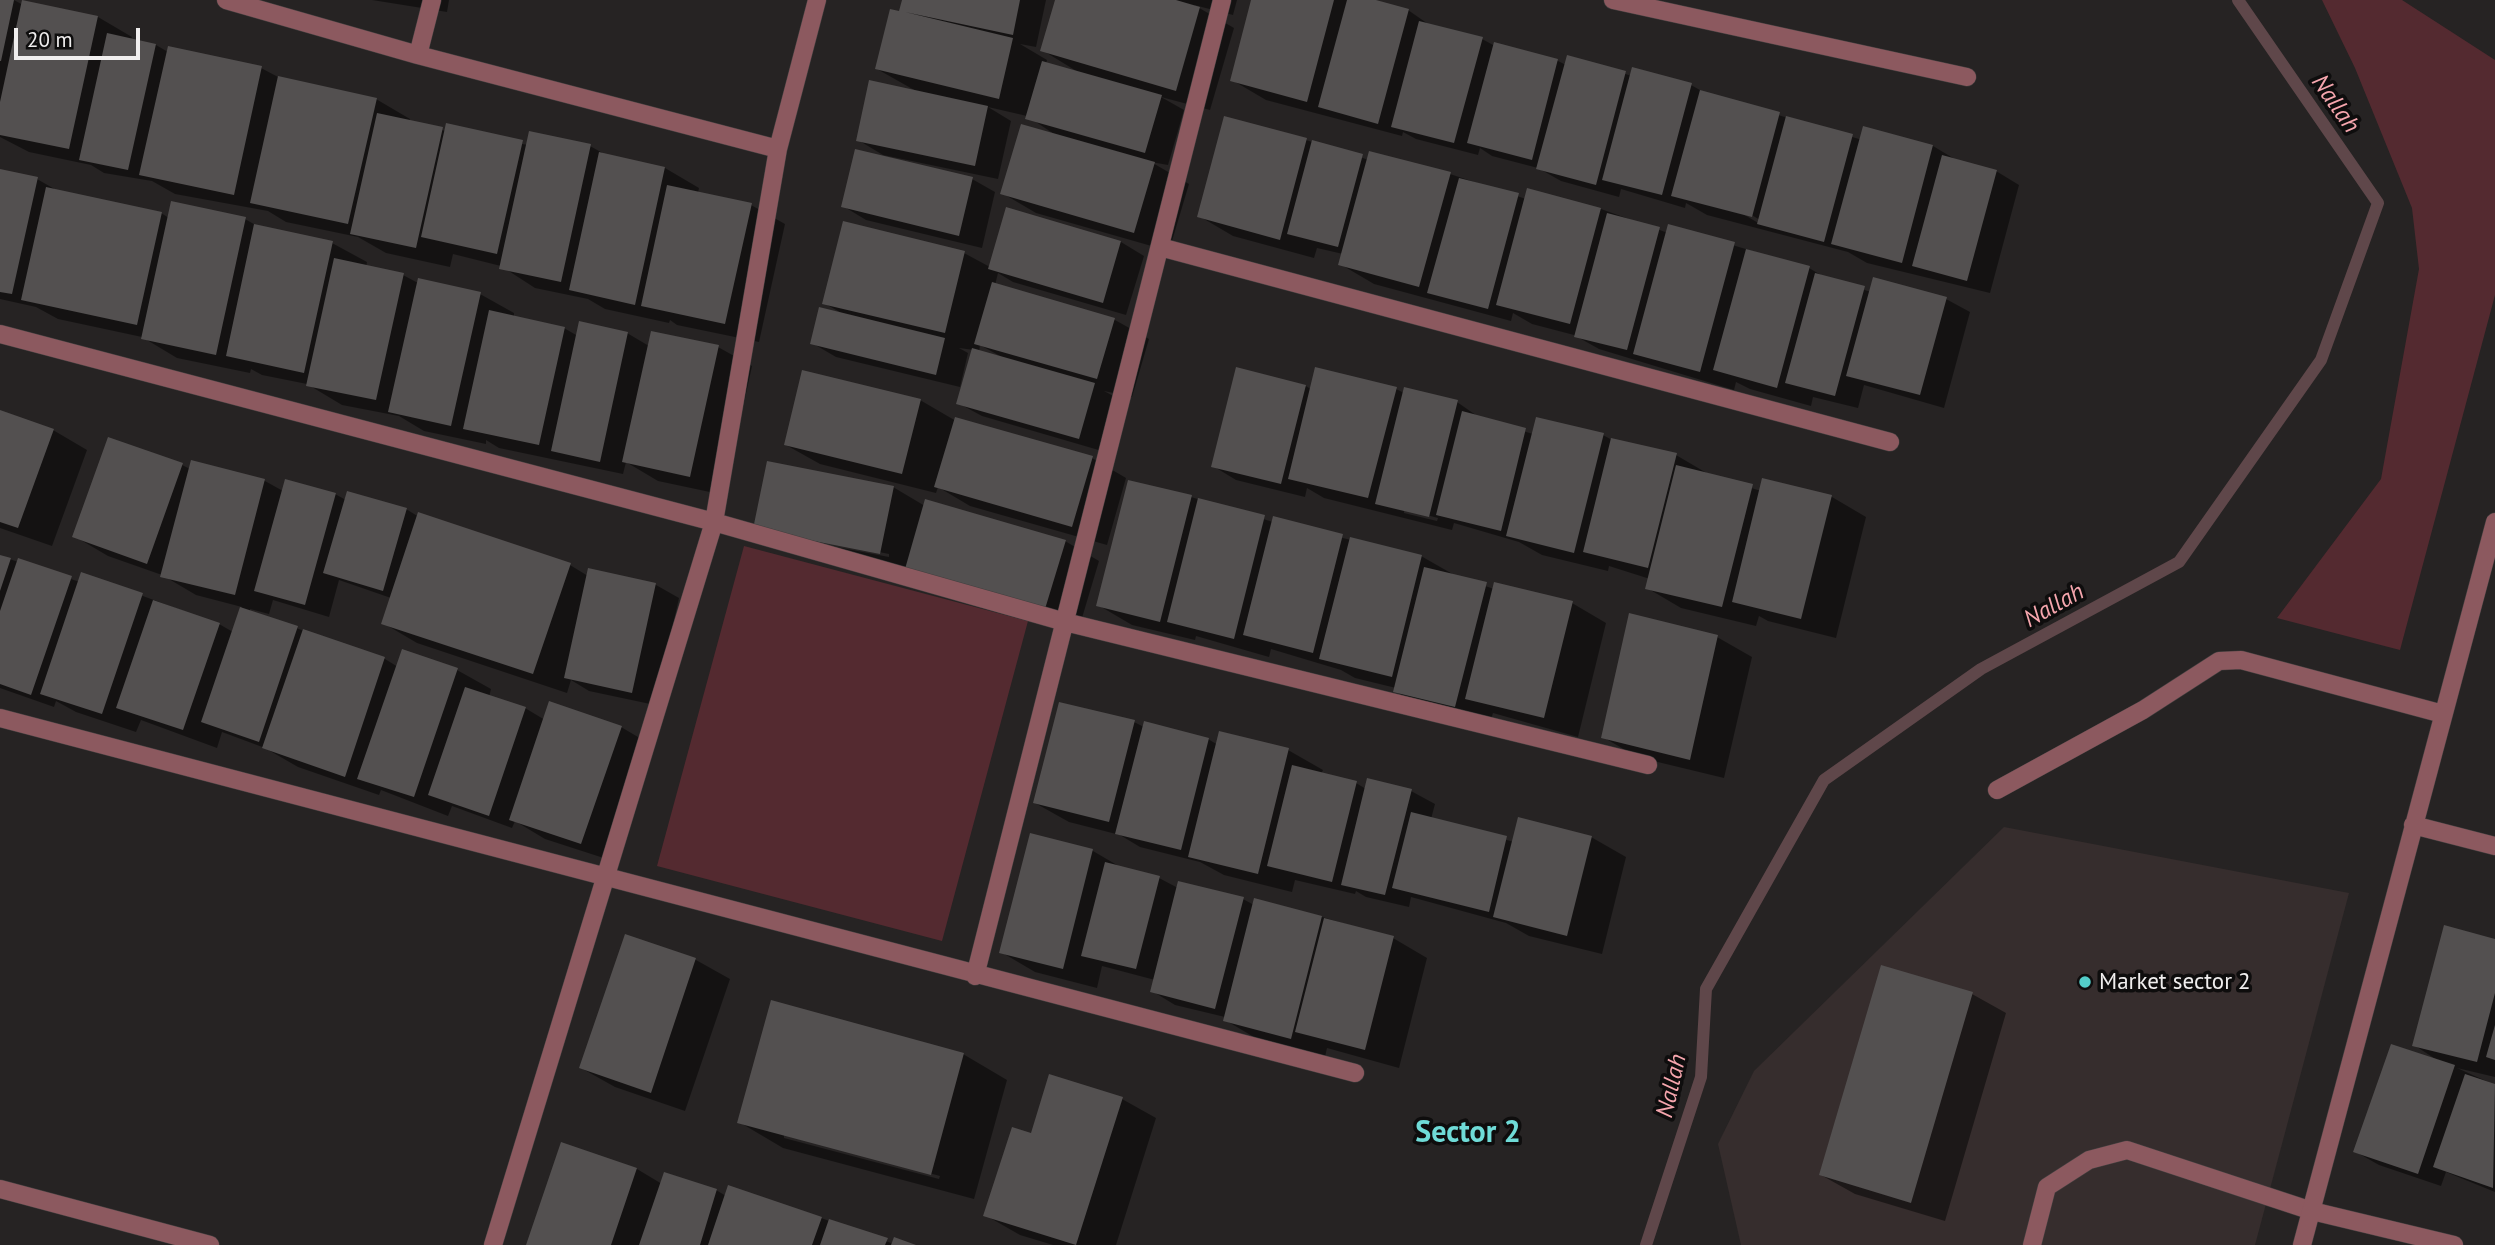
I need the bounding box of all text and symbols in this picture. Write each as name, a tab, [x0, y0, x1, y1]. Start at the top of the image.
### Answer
scale bar	[18, 14, 144, 58]
text: 20 m	[27, 26, 73, 53]
water label: Nallah	[2305, 69, 2365, 139]
water label: Nallah	[2019, 578, 2089, 634]
place label: Market sector 2	[2099, 968, 2251, 996]
marker: Market sector 2	[2077, 974, 2093, 990]
water label: Nallah	[1651, 1051, 1693, 1121]
district label: Sector 2	[1415, 1115, 1521, 1151]

